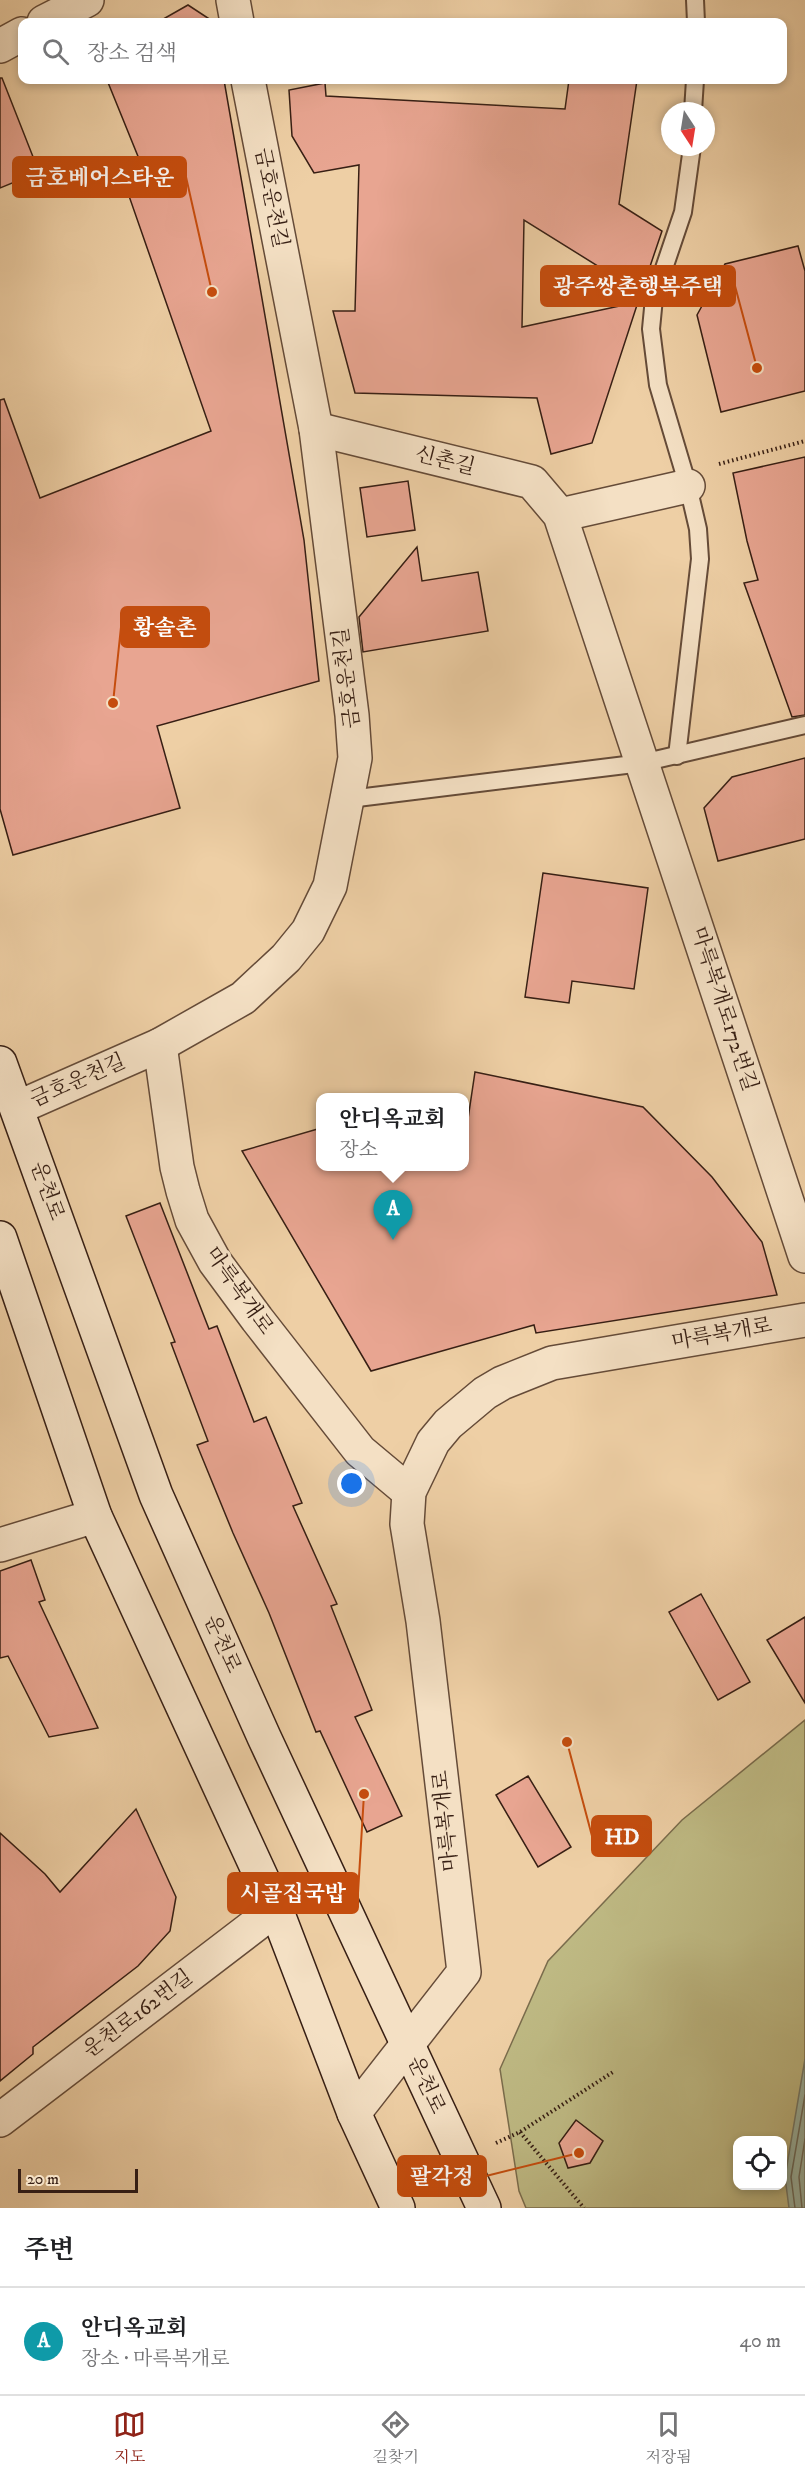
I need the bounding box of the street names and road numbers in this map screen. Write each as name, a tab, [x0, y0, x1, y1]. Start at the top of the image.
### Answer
street label: 금호운천길	[249, 146, 293, 250]
street label: 신촌길	[412, 441, 478, 481]
street label: 금호운천길	[328, 626, 366, 730]
street label: 마륵복개로172번길	[685, 924, 763, 1094]
street label: 금호운천길	[26, 1048, 130, 1114]
street label: 운천로	[24, 1158, 70, 1224]
street label: 마륵복개로	[199, 1242, 279, 1340]
street label: 마륵복개로	[670, 1312, 774, 1356]
street label: 운천로	[198, 1611, 246, 1677]
street label: 마륵복개로	[428, 1769, 464, 1873]
street label: 운천로162번길	[78, 1964, 198, 2064]
street label: 운천로	[401, 2052, 451, 2118]

